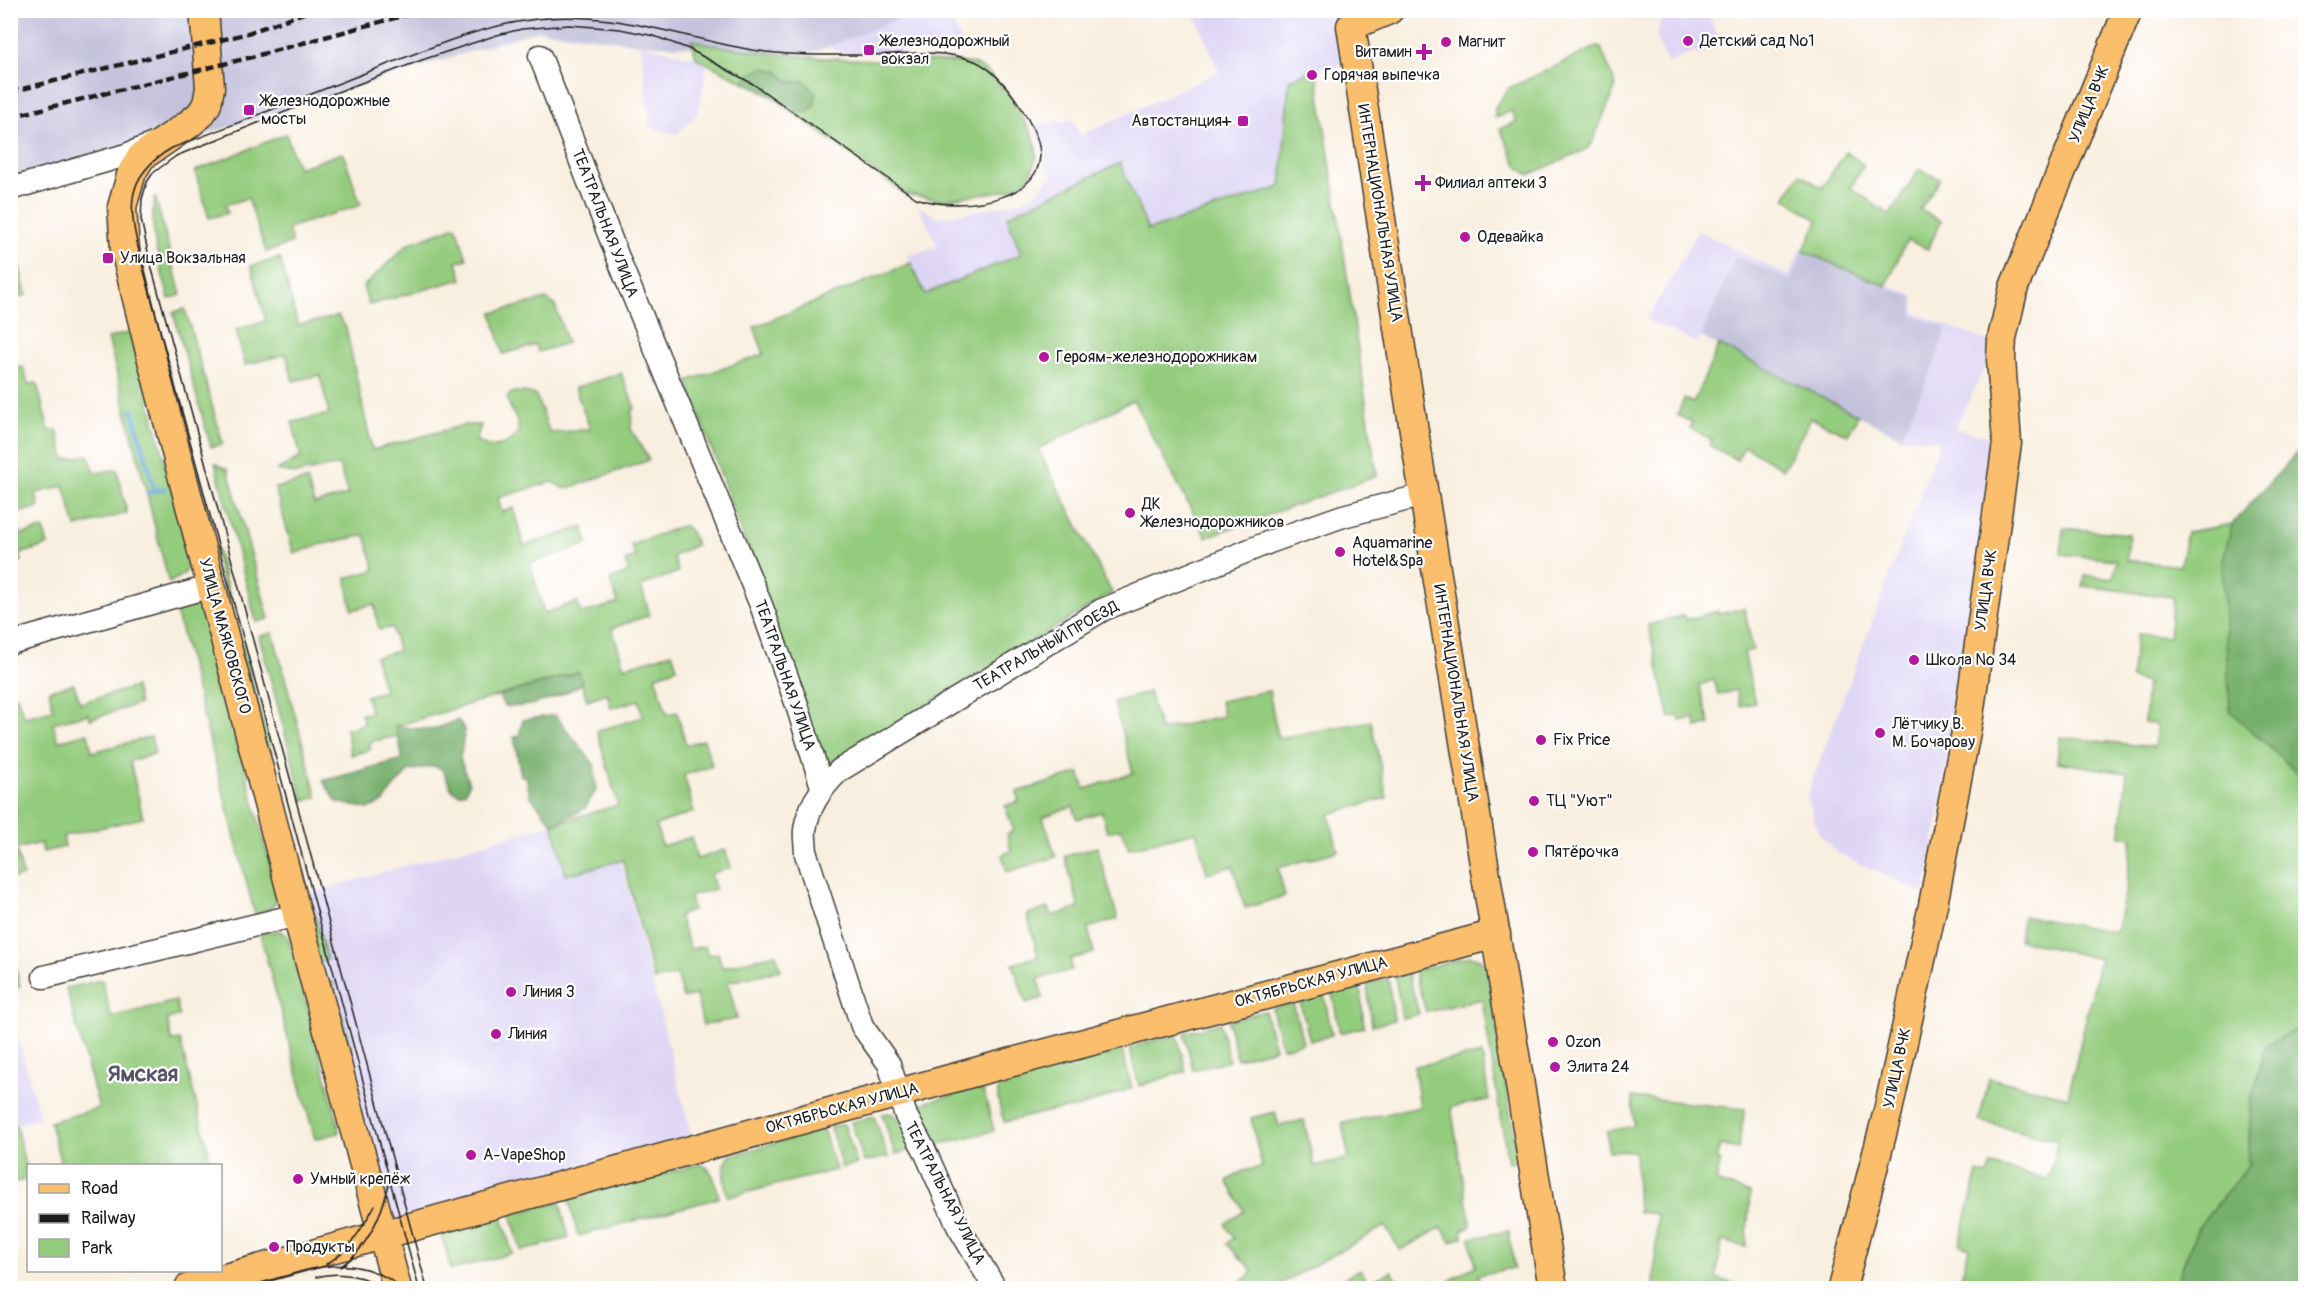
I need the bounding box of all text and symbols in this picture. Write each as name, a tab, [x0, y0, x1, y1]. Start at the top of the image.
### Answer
place label: Железнодорожный вокзал	[878, 31, 1010, 69]
place label: Детский сад №1	[1699, 31, 1814, 51]
place label: Магнит	[1458, 32, 1506, 52]
marker: Детский сад №1	[1681, 34, 1695, 48]
marker: Магнит	[1439, 35, 1453, 49]
place label: Витамин	[1355, 42, 1412, 62]
marker: Железнодорожный вокзал	[862, 43, 876, 57]
marker: Витамин	[1417, 45, 1431, 59]
street label: УЛИЦА ВЧК	[2064, 62, 2114, 146]
place label: Горячая выпечка	[1324, 65, 1440, 85]
marker: Горячая выпечка	[1305, 68, 1319, 82]
place label: Железнодорожные мосты	[258, 91, 390, 129]
marker: Железнодорожные мосты	[242, 103, 256, 117]
street label: ИНТЕРНАЦИОНАЛЬНАЯ УЛИЦА	[1353, 103, 1407, 323]
place label: Автостанция+	[1131, 111, 1232, 131]
marker: Автостанция+	[1236, 114, 1250, 128]
street label: ТЕАТРАЛЬНАЯ УЛИЦА	[567, 146, 643, 300]
place label: Филиал аптеки 3	[1435, 173, 1547, 193]
marker: Филиал аптеки 3	[1416, 176, 1430, 190]
place label: Одевайка	[1477, 227, 1543, 247]
marker: Одевайка	[1458, 230, 1472, 244]
place label: Улица Вокзальная	[120, 248, 246, 268]
marker: Улица Вокзальная	[101, 251, 115, 265]
place label: Героям-железнодорожникам	[1056, 347, 1257, 367]
marker: Героям-железнодорожникам	[1037, 350, 1051, 364]
place label: ДК Железнодорожников	[1139, 494, 1284, 532]
marker: ДК Железнодорожников	[1123, 506, 1137, 520]
place label: Aquamarine Hotel&Spa	[1352, 533, 1432, 571]
marker: Aquamarine Hotel&Spa	[1333, 545, 1347, 559]
street label: УЛИЦА ВЧК	[1970, 548, 2002, 632]
street label: УЛИЦА МАЯКОВСКОГО	[195, 556, 255, 716]
street label: ИНТЕРНАЦИОНАЛЬНАЯ УЛИЦА	[1429, 583, 1483, 803]
street label: ТЕАТРАЛЬНЫЙ ПРОЕЗД	[970, 596, 1122, 696]
street label: ТЕАТРАЛЬНАЯ УЛИЦА	[750, 597, 820, 753]
place label: Школа № 34	[1926, 650, 2016, 670]
marker: Школа № 34	[1907, 653, 1921, 667]
place label: Лётчику В. М. Бочарову	[1891, 714, 1975, 752]
marker: Лётчику В. М. Бочарову	[1873, 726, 1887, 740]
place label: Fix Price	[1553, 730, 1610, 750]
marker: Fix Price	[1534, 733, 1548, 747]
place label: ТЦ "Уют"	[1546, 791, 1613, 811]
marker: ТЦ "Уют"	[1527, 794, 1541, 808]
place label: Пятёрочка	[1545, 842, 1619, 862]
marker: Пятёрочка	[1526, 845, 1540, 859]
street label: ОКТЯБРЬСКАЯ УЛИЦА	[1232, 952, 1390, 1012]
place label: Линия 3	[522, 982, 575, 1002]
marker: Линия 3	[504, 985, 518, 999]
place label: Линия	[507, 1024, 547, 1044]
street label: УЛИЦА ВЧК	[1879, 1026, 1915, 1110]
marker: Линия	[489, 1027, 503, 1041]
place label: Ozon	[1565, 1032, 1601, 1052]
marker: Ozon	[1546, 1035, 1560, 1049]
place label: Элита 24	[1567, 1057, 1629, 1077]
district label: Ямская	[108, 1060, 178, 1088]
marker: Элита 24	[1548, 1060, 1562, 1074]
street label: ОКТЯБРЬСКАЯ УЛИЦА	[763, 1078, 921, 1138]
street label: ТЕАТРАЛЬНАЯ УЛИЦА	[900, 1118, 990, 1268]
place label: A-VapeShop	[483, 1145, 566, 1165]
marker: A-VapeShop	[464, 1148, 478, 1162]
legend	[27, 1164, 222, 1272]
place label: Умный крепёж	[310, 1169, 411, 1189]
marker: Умный крепёж	[291, 1172, 305, 1186]
text: Road	[81, 1177, 118, 1200]
text: Railway	[81, 1207, 136, 1230]
text: Park	[81, 1237, 113, 1260]
place label: Продукты	[286, 1237, 355, 1257]
marker: Продукты	[267, 1240, 281, 1254]

